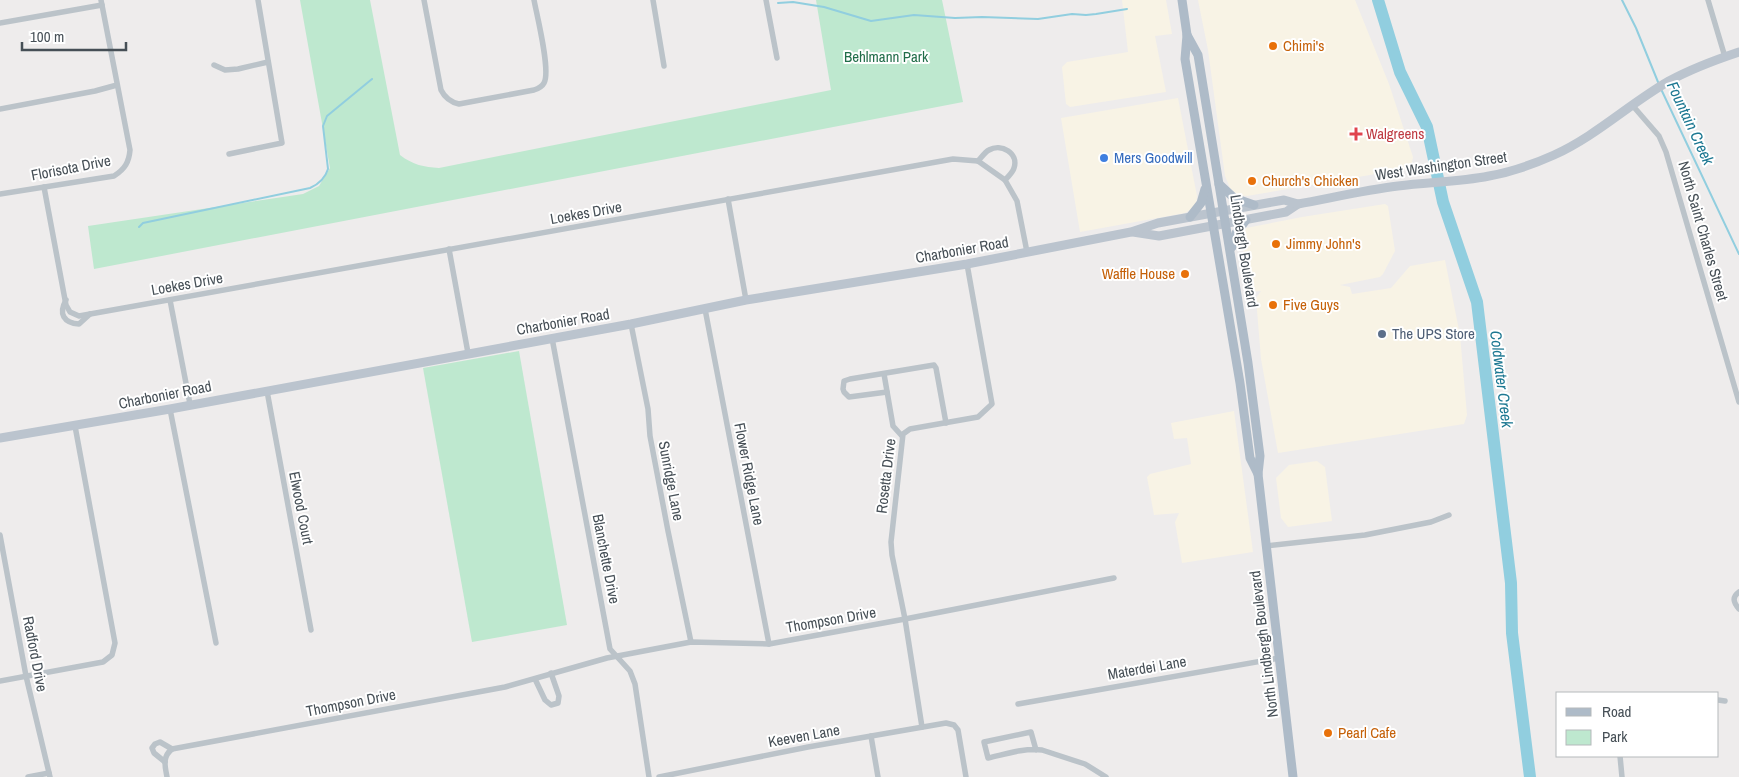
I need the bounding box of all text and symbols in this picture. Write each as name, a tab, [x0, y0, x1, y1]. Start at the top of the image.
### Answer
scale bar	[22, 20, 126, 52]
text: 100 m	[30, 26, 64, 47]
place label: Chimi's	[1283, 35, 1324, 56]
marker: Chimi's	[1267, 40, 1279, 52]
park label: Behlmann Park	[844, 46, 929, 67]
water label: Fountain Creek	[1662, 78, 1720, 169]
place label: Walgreens	[1366, 123, 1424, 144]
marker: Walgreens	[1350, 128, 1362, 140]
street label: West Washington Street	[1374, 146, 1509, 185]
place label: Mers Goodwill	[1114, 147, 1193, 168]
street label: Florisota Drive	[29, 149, 113, 186]
marker: Mers Goodwill	[1098, 152, 1110, 164]
street label: North Saint Charles Street	[1674, 159, 1734, 304]
place label: Church's Chicken	[1262, 170, 1359, 191]
marker: Church's Chicken	[1246, 175, 1258, 187]
street label: Lindbergh Boulevard	[1225, 193, 1264, 309]
street label: Loekes Drive	[548, 196, 624, 229]
street label: Charbonier Road	[914, 231, 1010, 268]
place label: Jimmy John's	[1286, 233, 1361, 254]
marker: Jimmy John's	[1270, 238, 1282, 250]
place label: Waffle House	[1102, 263, 1175, 284]
street label: Loekes Drive	[149, 267, 225, 300]
marker: Waffle House	[1179, 268, 1191, 280]
place label: Five Guys	[1283, 294, 1339, 315]
marker: Five Guys	[1267, 299, 1279, 311]
street label: Charbonier Road	[515, 303, 611, 340]
place label: The UPS Store	[1392, 323, 1475, 344]
marker: The UPS Store	[1376, 328, 1388, 340]
water label: Coldwater Creek	[1485, 329, 1519, 429]
street label: Charbonier Road	[117, 375, 213, 414]
street label: Flower Ridge Lane	[729, 421, 770, 527]
street label: Rosetta Drive	[870, 437, 901, 515]
street label: Sunridge Lane	[653, 439, 690, 523]
street label: Elwood Court	[284, 470, 319, 547]
street label: Blanchette Drive	[588, 512, 626, 606]
street label: North Lindbergh Boulevard	[1244, 569, 1283, 719]
street label: Thompson Drive	[784, 601, 878, 638]
street label: Radford Drive	[18, 614, 53, 694]
street label: Materdei Lane	[1106, 650, 1188, 685]
street label: Thompson Drive	[304, 683, 398, 721]
legend	[1556, 692, 1719, 757]
text: Road	[1602, 701, 1631, 722]
street label: Keeven Lane	[766, 719, 842, 752]
place label: Pearl Cafe	[1338, 722, 1396, 743]
text: Park	[1602, 726, 1628, 747]
marker: Pearl Cafe	[1322, 727, 1334, 739]

